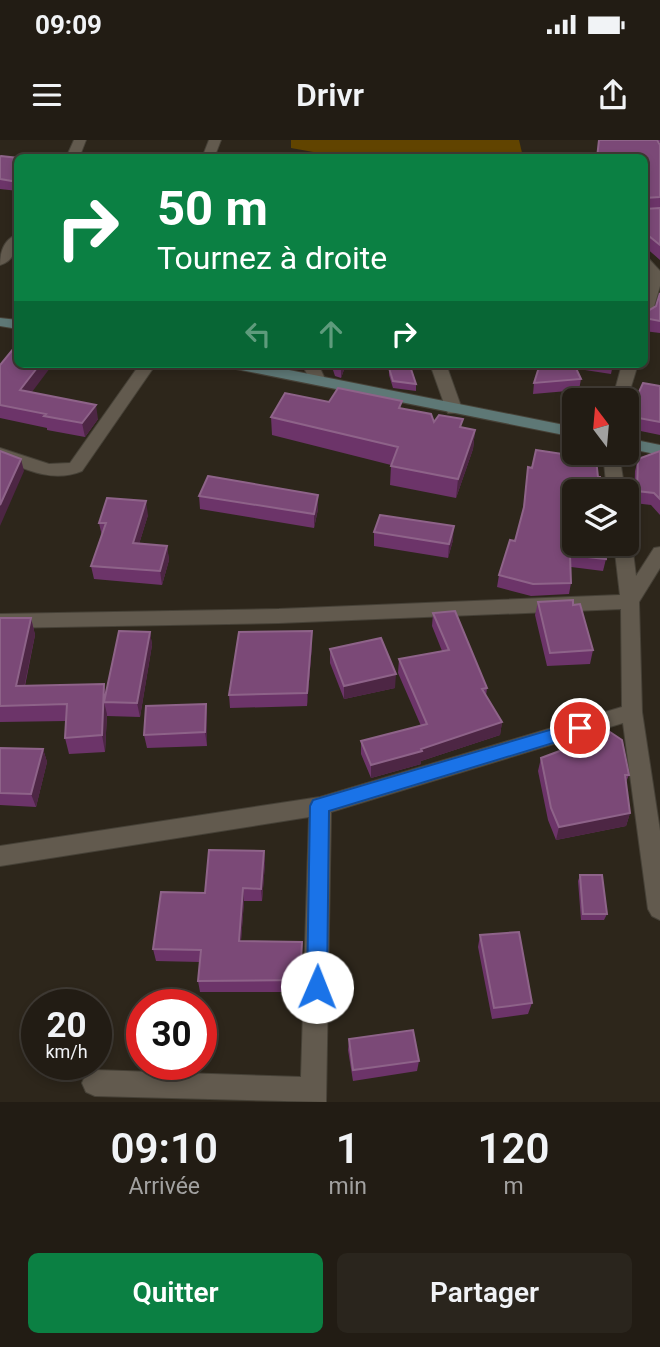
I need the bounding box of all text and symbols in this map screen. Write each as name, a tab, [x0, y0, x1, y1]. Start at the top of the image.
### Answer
text: 09:09	[35, 10, 102, 40]
icon: menu	[28, 76, 66, 114]
text: Drivr	[296, 76, 364, 114]
icon: share	[594, 76, 632, 114]
text: 50 m	[157, 180, 268, 237]
icon: right	[42, 182, 133, 273]
text: Tournez à droite	[157, 239, 387, 277]
icon: left	[239, 315, 277, 353]
icon: ahead	[312, 315, 350, 353]
icon: right	[385, 315, 423, 353]
north arrow	[562, 388, 639, 466]
map controls	[562, 388, 639, 556]
button: layers	[562, 479, 639, 556]
pin	[550, 698, 610, 758]
icon: arrive	[561, 709, 599, 747]
position arrow	[280, 950, 354, 1024]
speed limit sign: 30	[126, 989, 217, 1080]
text: 20	[46, 1005, 87, 1046]
text: km/h	[45, 1041, 88, 1062]
text: 09:10	[111, 1124, 218, 1173]
text: 1	[336, 1124, 360, 1173]
text: 120	[477, 1124, 549, 1173]
text: Arrivée	[128, 1173, 200, 1200]
text: min	[328, 1173, 367, 1200]
text: m	[503, 1173, 524, 1200]
button: Quitter	[28, 1253, 323, 1333]
button: Partager	[337, 1253, 632, 1333]

